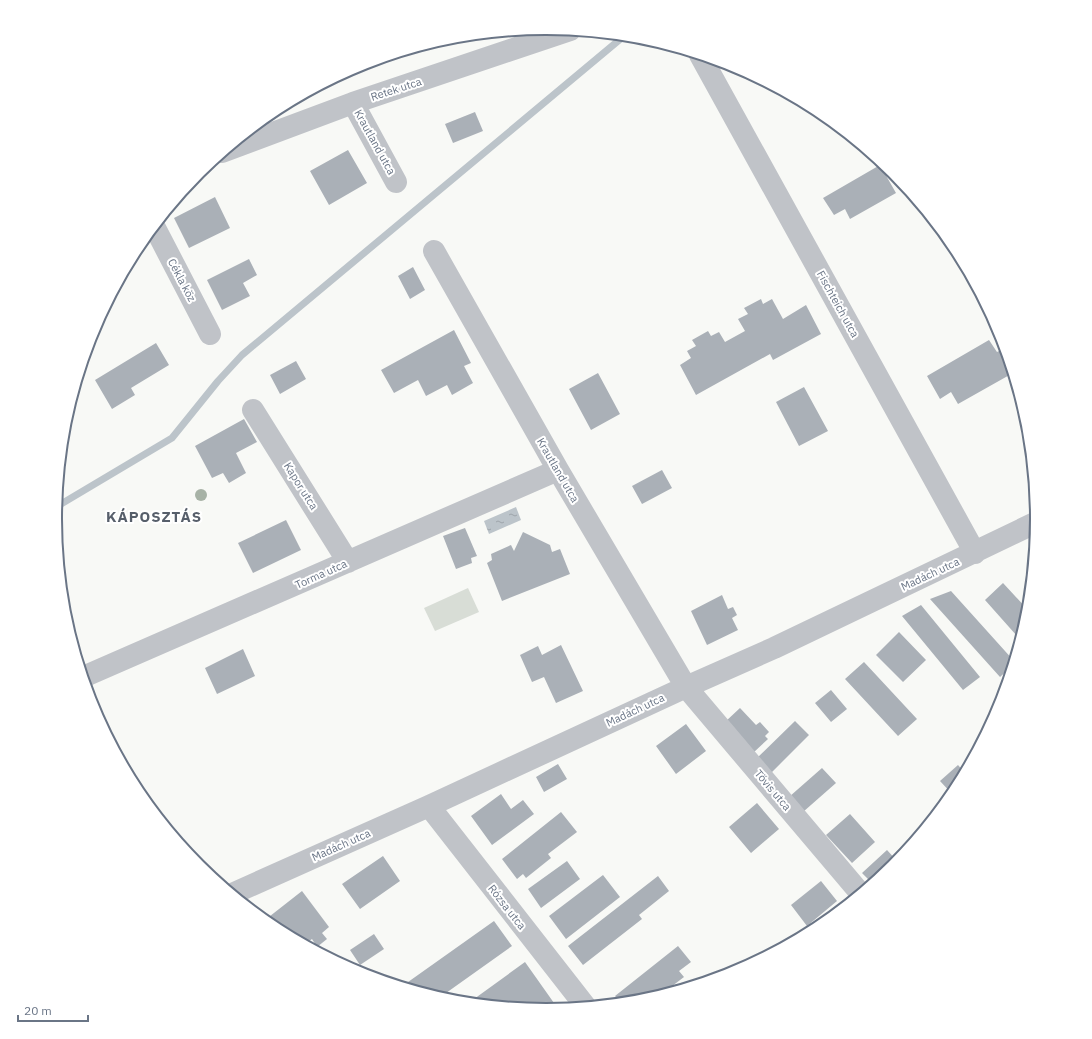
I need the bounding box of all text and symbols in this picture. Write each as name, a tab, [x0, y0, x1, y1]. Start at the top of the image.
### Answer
street label: Retek utca	[369, 74, 423, 104]
street label: Krautland utca	[351, 107, 399, 177]
street label: Cékla köz	[165, 256, 199, 304]
street label: Fischteich utca	[814, 268, 862, 340]
street label: Krautland utca	[534, 435, 582, 505]
street label: Kapor utca	[281, 460, 321, 512]
district label: KÁPOSZTÁS	[106, 507, 202, 526]
street label: Madách utca	[899, 554, 962, 594]
street label: Torma utca	[293, 556, 349, 592]
street label: Madách utca	[604, 690, 667, 730]
street label: Tövis utca	[752, 767, 794, 813]
street label: Madách utca	[309, 826, 373, 864]
street label: Rózsa utca	[485, 882, 529, 932]
scale bar	[18, 997, 88, 1023]
text: 20 m	[24, 1003, 52, 1018]

